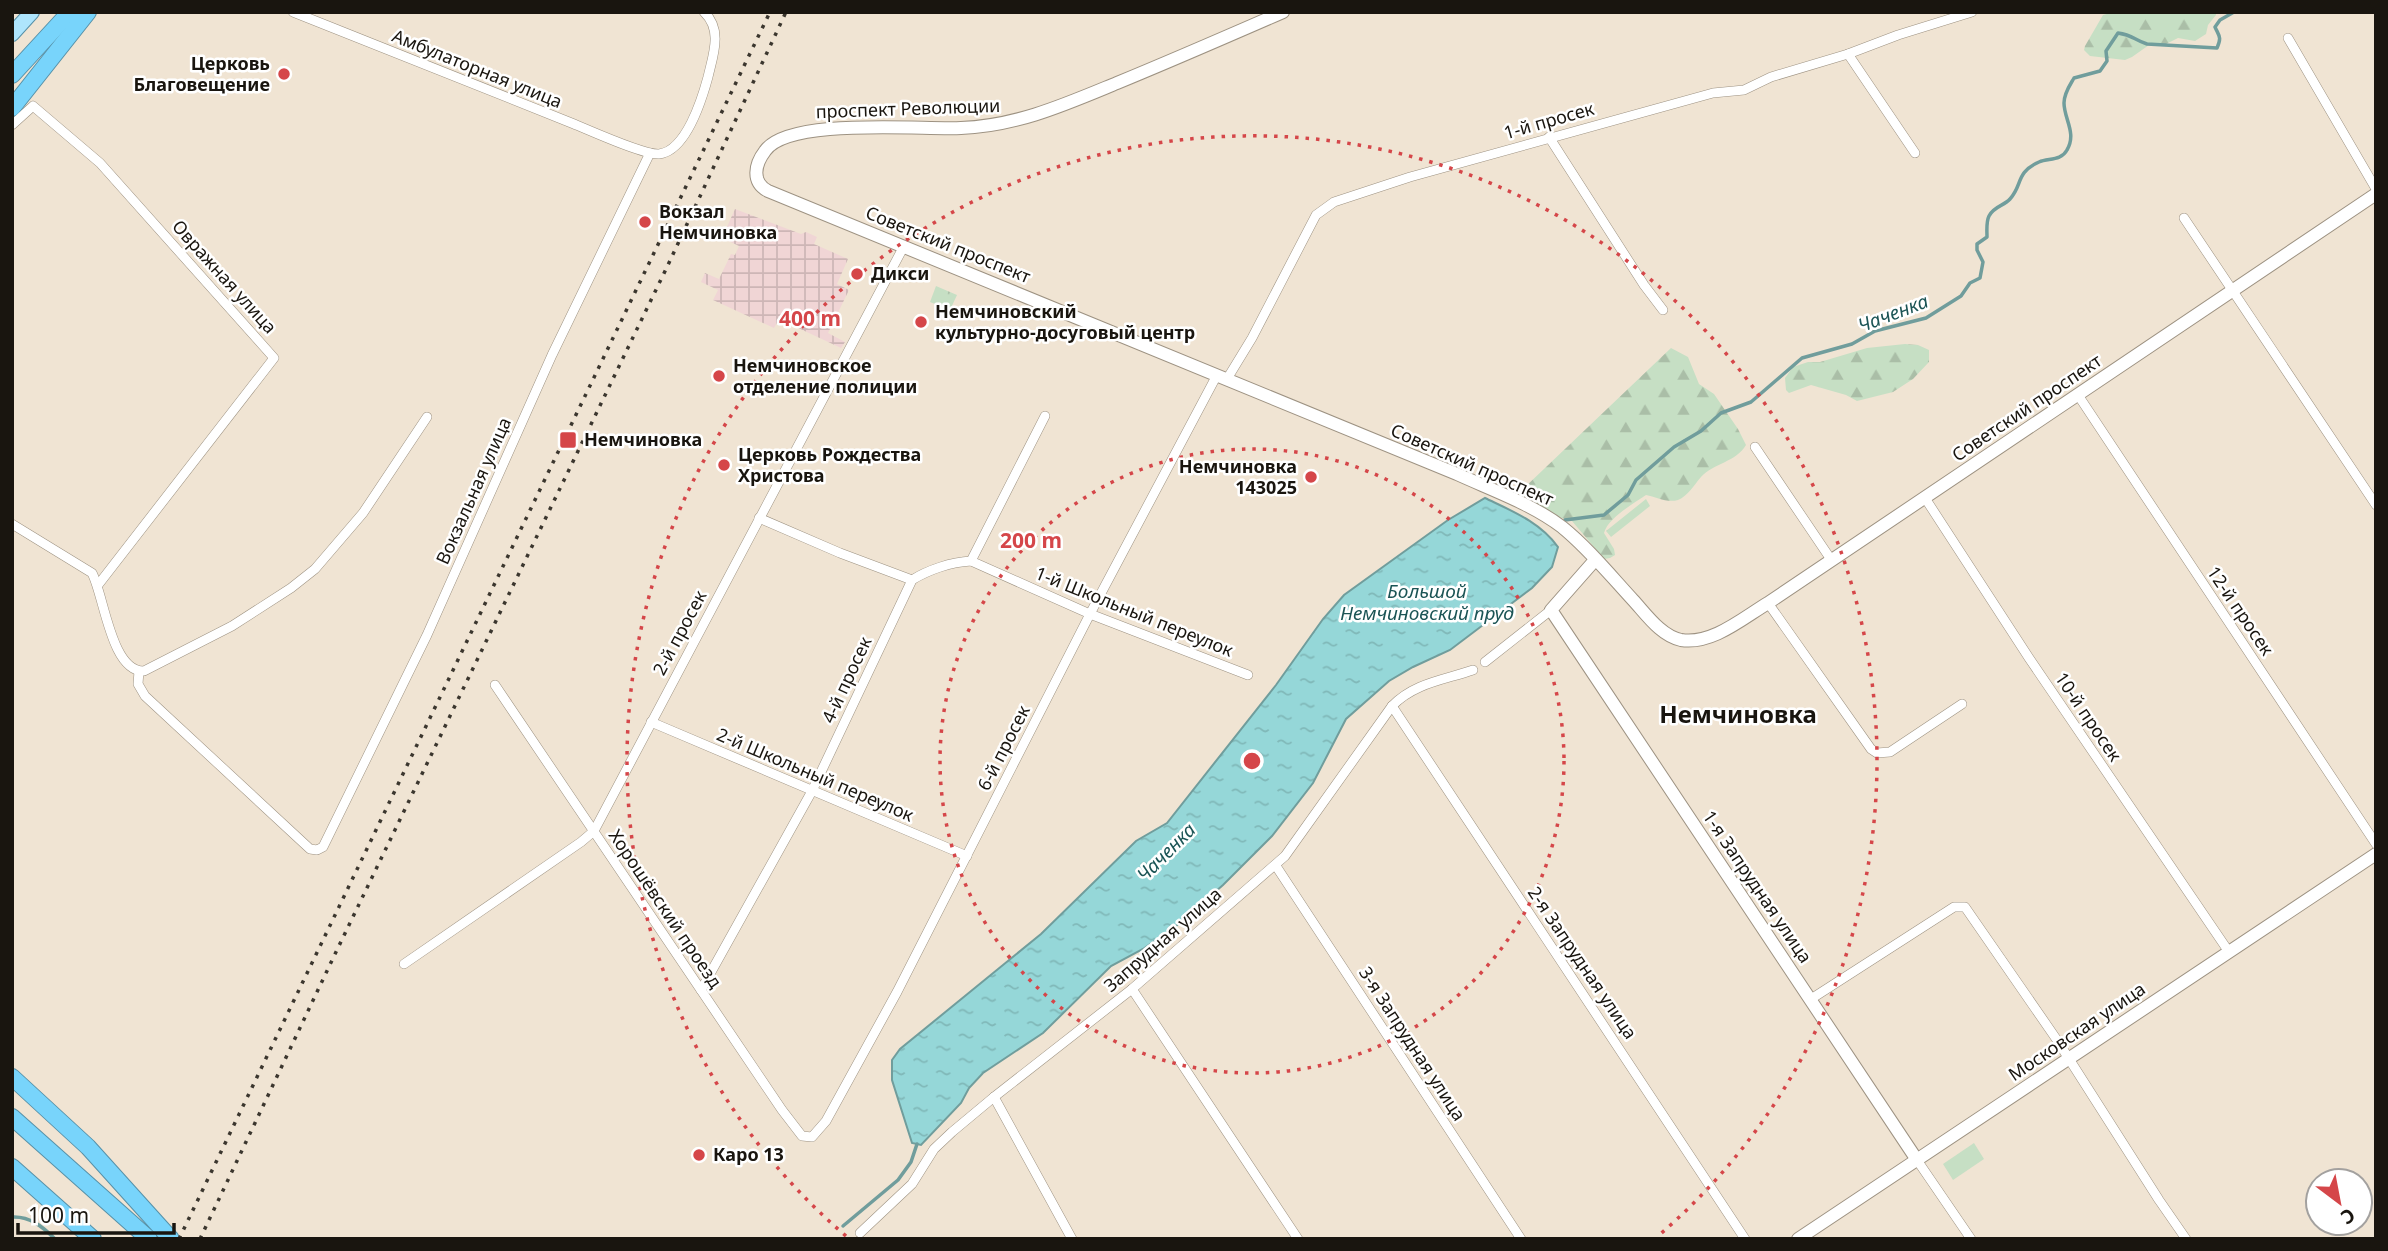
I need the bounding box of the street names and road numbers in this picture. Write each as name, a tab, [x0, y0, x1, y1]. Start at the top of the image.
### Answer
street label: Амбулаторная улица	[389, 23, 566, 113]
street label: проспект Революции	[815, 93, 1001, 123]
street label: 1-й просек	[1501, 96, 1597, 144]
street label: Советский проспект	[862, 200, 1035, 288]
street label: Овражная улица	[167, 214, 282, 338]
street label: Советский проспект	[1947, 348, 2107, 466]
street label: Вокзальная улица	[430, 413, 516, 568]
street label: Советский проспект	[1387, 417, 1558, 511]
street label: 1-й Школьный переулок	[1032, 560, 1237, 662]
street label: 12-й просек	[2202, 561, 2280, 660]
street label: 2-й просек	[647, 586, 712, 679]
street label: 4-й просек	[816, 632, 877, 727]
street label: 10-й просек	[2050, 667, 2128, 766]
street label: 6-й просек	[971, 700, 1035, 794]
street label: 2-й Школьный переулок	[713, 722, 918, 827]
street label: 1-я Запрудная улица	[1698, 805, 1818, 967]
street label: Хорошёвский проезд	[604, 824, 728, 992]
street label: 2-я Запрудная улица	[1523, 881, 1643, 1043]
street label: Запрудная улица	[1099, 882, 1226, 997]
street label: 3-я Запрудная улица	[1354, 962, 1472, 1125]
street label: Московская улица	[2003, 976, 2150, 1086]

